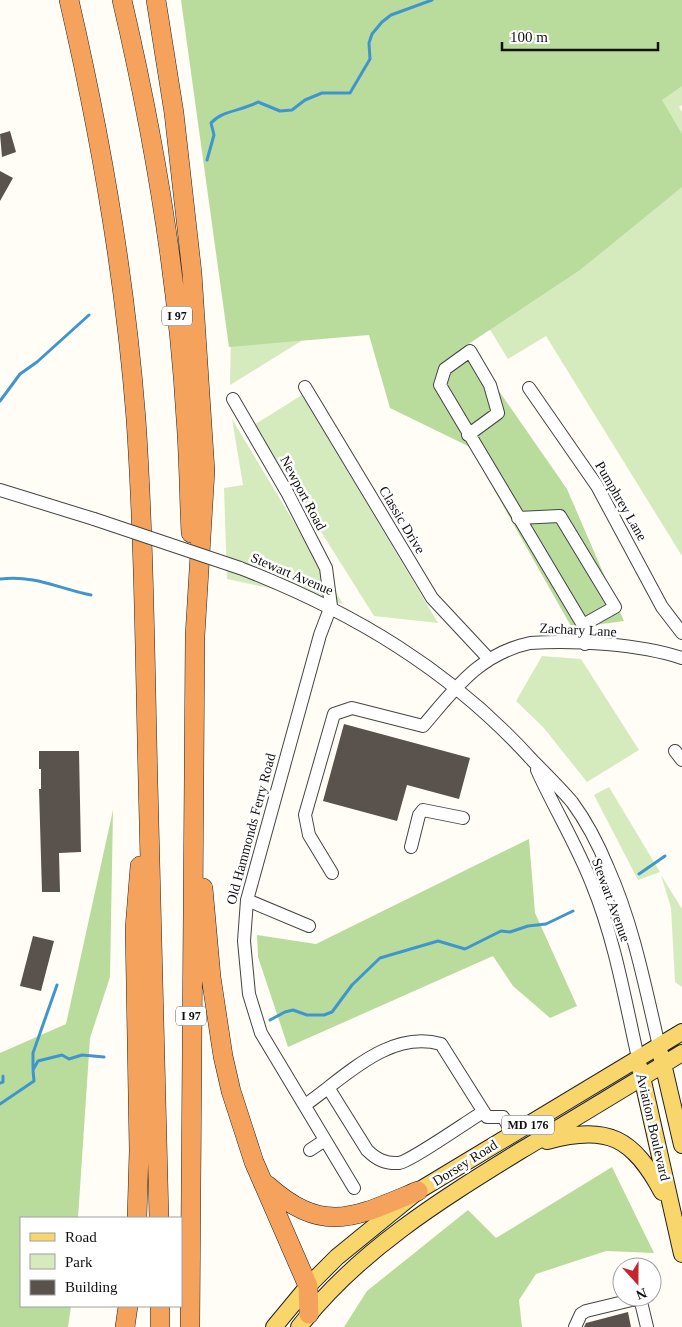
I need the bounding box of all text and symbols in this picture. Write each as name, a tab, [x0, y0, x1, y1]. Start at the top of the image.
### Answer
scale bar	[502, 20, 658, 52]
text: 100 m	[510, 29, 548, 45]
road number: I 97	[162, 306, 192, 326]
street label: Newport Road	[277, 453, 329, 533]
street label: Pumphrey Lane	[592, 459, 650, 543]
street label: Classic Drive	[376, 484, 428, 556]
street label: Stewart Avenue	[249, 550, 335, 598]
street label: Zachary Lane	[539, 620, 617, 640]
street label: Old Hammonds Ferry Road	[224, 752, 278, 906]
street label: Stewart Avenue	[589, 856, 633, 944]
road number: I 97	[176, 1006, 206, 1026]
street label: Aviation Boulevard	[633, 1072, 673, 1182]
road number: MD 176	[502, 1116, 554, 1134]
street label: Dorsey Road	[430, 1137, 500, 1189]
legend	[20, 1217, 182, 1307]
text: Road	[65, 1229, 97, 1245]
text: Park	[65, 1254, 93, 1270]
north arrow	[612, 1257, 662, 1307]
text: Building	[65, 1279, 118, 1295]
text: N	[634, 1285, 649, 1302]

